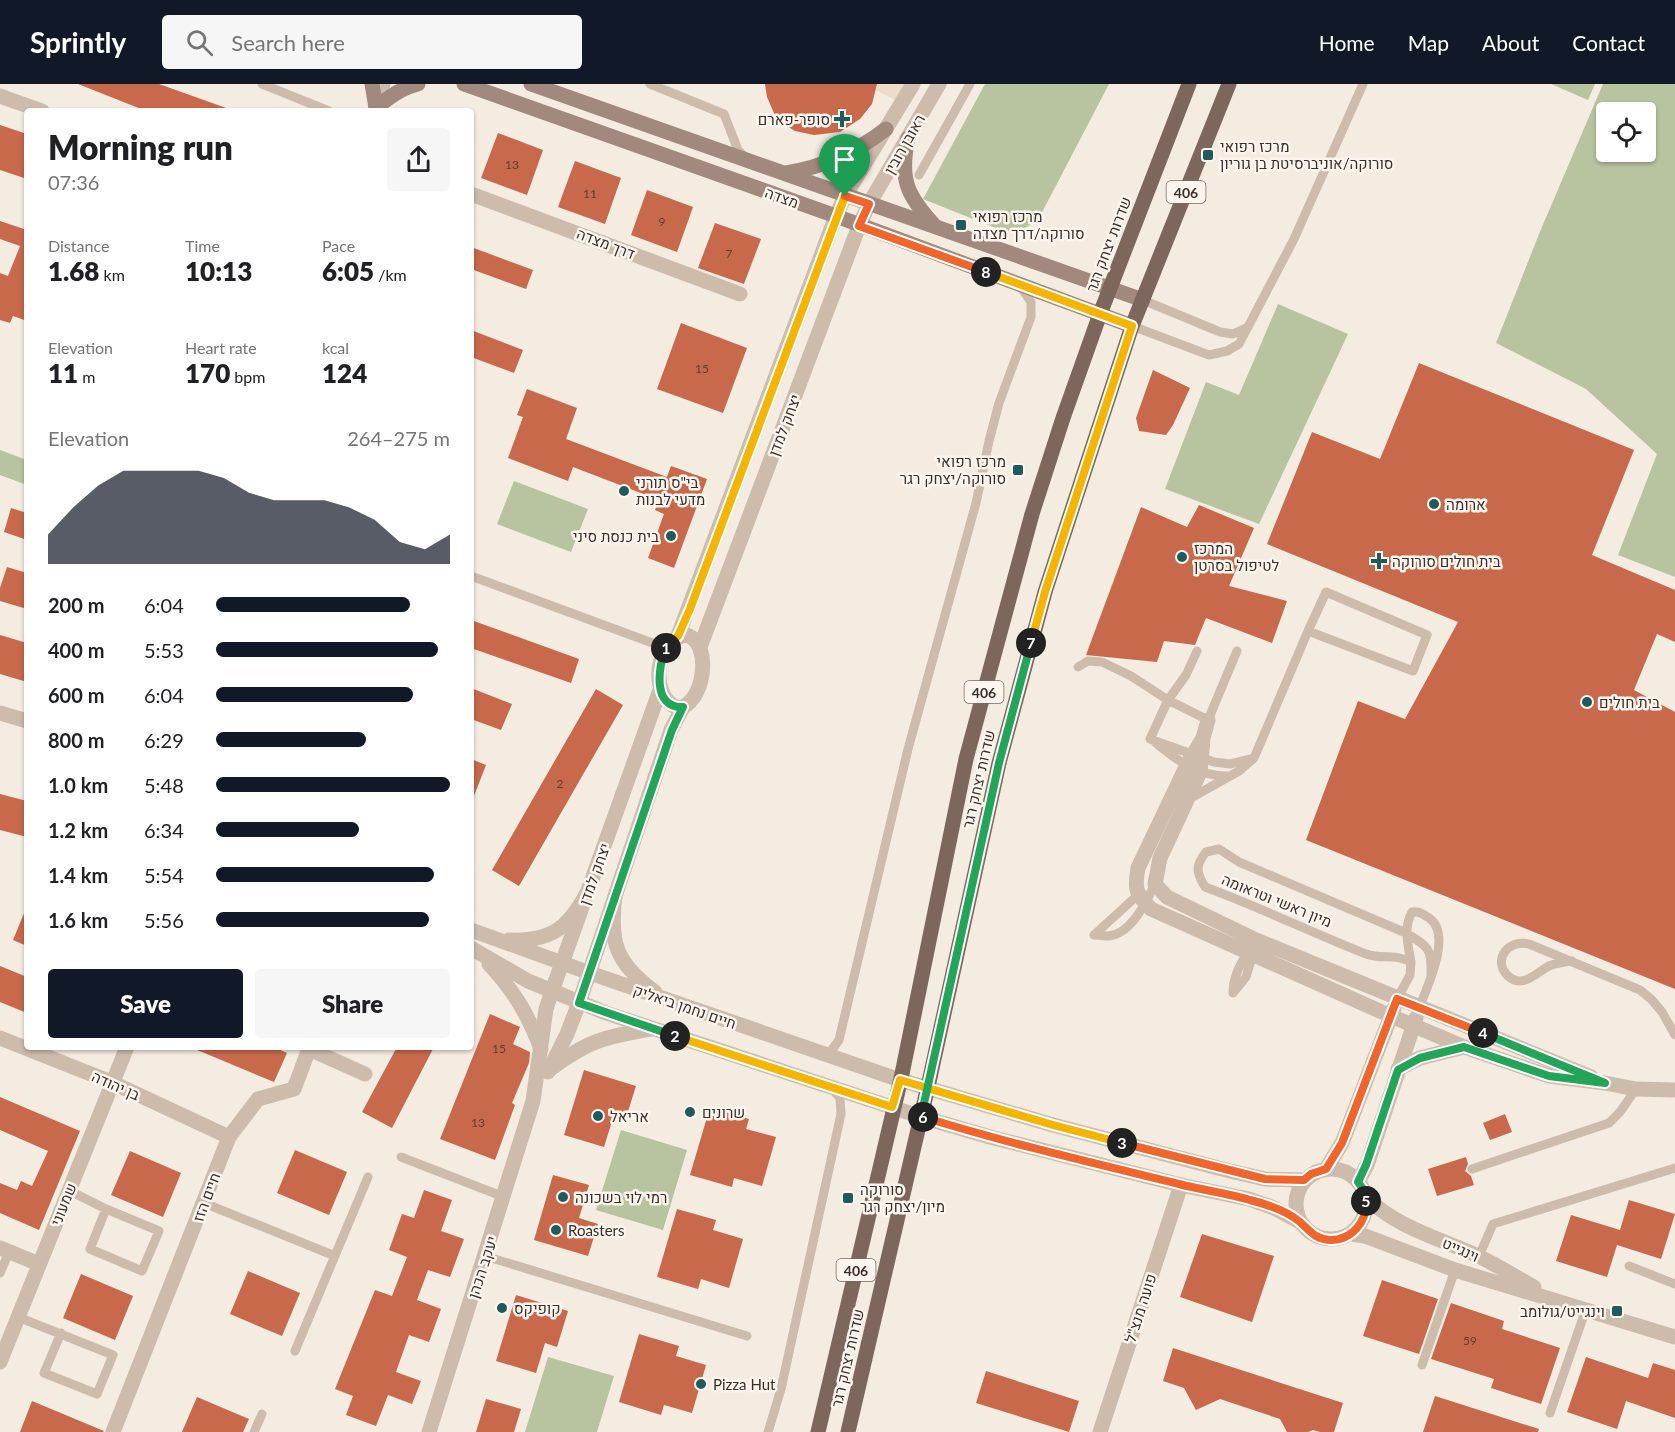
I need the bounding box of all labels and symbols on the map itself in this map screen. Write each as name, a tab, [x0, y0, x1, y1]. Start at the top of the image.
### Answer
place label: סופר-פארם	[758, 110, 830, 128]
street label: ראובן רובין	[880, 111, 928, 177]
marker: סופר-פארם	[835, 112, 849, 126]
pin	[819, 134, 870, 196]
place label: מרכז רפואי סורוקה/אוניברסיטת בן גוריון	[1220, 137, 1393, 172]
marker: מרכז רפואי סורוקה/אוניברסיטת בן גוריון	[1201, 148, 1215, 162]
house number: 13	[505, 157, 519, 172]
road number: 406	[1166, 181, 1206, 203]
street label: מצדה	[763, 183, 801, 211]
house number: 11	[583, 186, 597, 201]
street label: שדרות יצחק רגר	[1082, 194, 1134, 294]
place label: מרכז רפואי סורוקה/דרך מצדה	[973, 207, 1084, 242]
house number: 9	[659, 214, 666, 229]
marker: מרכז רפואי סורוקה/דרך מצדה	[954, 218, 968, 232]
street label: דרך מצדה	[574, 224, 638, 262]
house number: 7	[726, 246, 733, 261]
pin: 8	[971, 257, 1001, 287]
house number: 15	[695, 361, 709, 376]
street label: יצחק למדן	[764, 392, 804, 458]
place label: מרכז רפואי סורוקה/יצחק רגר	[900, 452, 1006, 487]
marker: מרכז רפואי סורוקה/יצחק רגר	[1011, 463, 1025, 477]
place label: בי"ס תורני מדעי לבנות	[636, 473, 705, 508]
marker: בי"ס תורני מדעי לבנות	[617, 484, 631, 498]
place label: ארומה	[1446, 495, 1486, 513]
marker: ארומה	[1427, 497, 1441, 511]
place label: בית כנסת סיני	[573, 527, 659, 545]
marker: בית כנסת סיני	[664, 529, 678, 543]
place label: המרכז לטיפול בסרטן	[1194, 539, 1280, 574]
marker: המרכז לטיפול בסרטן	[1175, 550, 1189, 564]
marker: בית חולים סורוקה	[1370, 552, 1388, 570]
place label: בית חולים סורוקה	[1392, 552, 1501, 570]
pin: 7	[1016, 628, 1046, 658]
pin: 1	[651, 633, 681, 663]
road number: 406	[964, 681, 1004, 703]
place label: בית חולים	[1599, 693, 1660, 711]
marker: בית חולים	[1580, 695, 1594, 709]
street label: שדרות יצחק רגר	[958, 728, 998, 830]
house number: 2	[557, 776, 564, 791]
street label: יצחק למדן	[575, 841, 613, 907]
street label: מיון ראשי וטראומה	[1219, 870, 1335, 930]
street label: חיים נחמן ביאליק	[631, 980, 739, 1032]
pin: 4	[1468, 1018, 1498, 1048]
pin: 2	[660, 1021, 690, 1051]
house number: 15	[492, 1041, 506, 1056]
street label: בן יהודה	[89, 1067, 143, 1104]
pin: 6	[908, 1102, 938, 1132]
place label: שרונים	[702, 1103, 745, 1121]
marker: שרונים	[683, 1105, 697, 1119]
place label: אריאל	[610, 1107, 649, 1125]
marker: אריאל	[591, 1109, 605, 1123]
house number: 13	[471, 1115, 485, 1130]
pin: 3	[1107, 1128, 1137, 1158]
street label: חיים הזז	[188, 1170, 224, 1224]
street label: שמעוני	[46, 1180, 80, 1228]
place label: סורוקה מיון/יצחק רגר	[860, 1180, 945, 1215]
pin: 5	[1351, 1186, 1381, 1216]
place label: רמי לוי בשכונה	[575, 1188, 667, 1206]
marker: רמי לוי בשכונה	[556, 1190, 570, 1204]
marker: סורוקה מיון/יצחק רגר	[841, 1191, 855, 1205]
place label: Roasters	[568, 1221, 625, 1239]
marker: Roasters	[549, 1223, 563, 1237]
street label: וינגייט	[1440, 1233, 1482, 1265]
street label: יעקב הכהן	[464, 1234, 500, 1300]
road number: 406	[836, 1259, 876, 1281]
street label: פועה מנצ"ל	[1120, 1271, 1160, 1345]
place label: קופיקס	[514, 1299, 561, 1317]
marker: קופיקס	[495, 1301, 509, 1315]
place label: וינגייט/גולומב	[1520, 1302, 1605, 1320]
marker: וינגייט/גולומב	[1610, 1304, 1624, 1318]
street label: שדרות יצחק רגר	[827, 1307, 867, 1409]
house number: 59	[1463, 1333, 1477, 1348]
place label: Pizza Hut	[713, 1375, 776, 1393]
marker: Pizza Hut	[694, 1377, 708, 1391]

